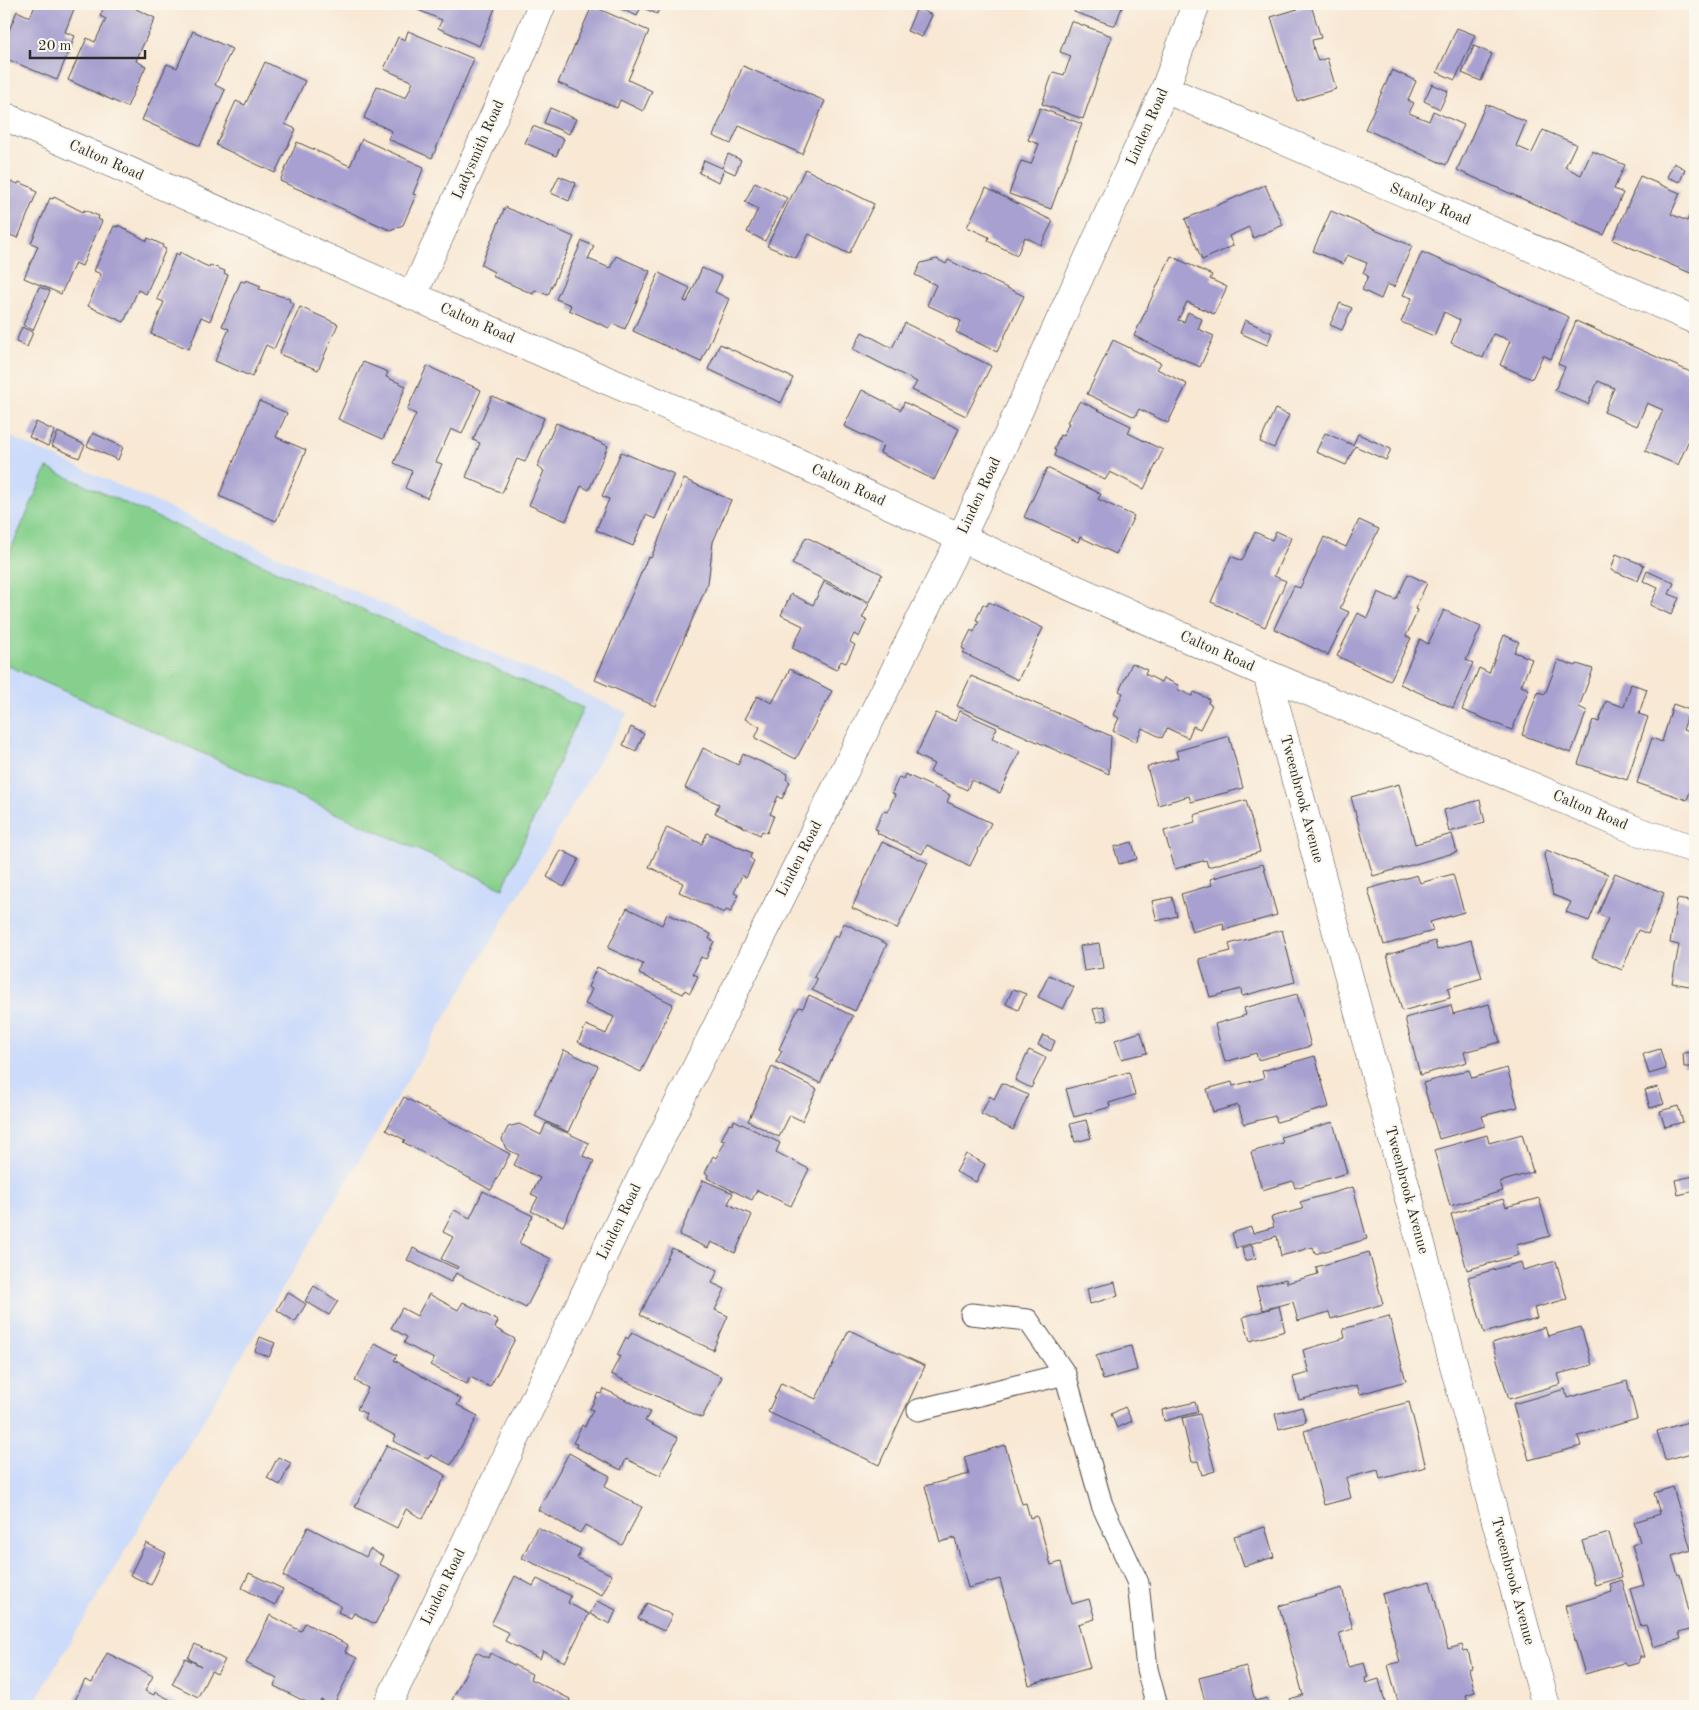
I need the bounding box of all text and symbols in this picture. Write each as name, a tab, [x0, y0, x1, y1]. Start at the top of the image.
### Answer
scale bar	[30, 28, 145, 60]
text: 20 m	[38, 39, 72, 54]
street label: Linden Road	[1124, 86, 1172, 168]
street label: Ladysmith Road	[450, 98, 508, 202]
street label: Calton Road	[66, 138, 146, 184]
street label: Stanley Road	[1387, 181, 1473, 229]
street label: Calton Road	[437, 301, 517, 347]
street label: Linden Road	[956, 455, 1004, 537]
street label: Calton Road	[809, 462, 888, 510]
street label: Calton Road	[1177, 629, 1257, 675]
street label: Tweenbrook Avenue	[1277, 733, 1325, 865]
street label: Calton Road	[1550, 788, 1630, 834]
street label: Linden Road	[775, 819, 826, 899]
street label: Tweenbrook Avenue	[1382, 1124, 1430, 1256]
street label: Linden Road	[595, 1181, 645, 1262]
street label: Tweenbrook Avenue	[1488, 1515, 1536, 1647]
street label: Linden Road	[419, 1546, 469, 1627]

